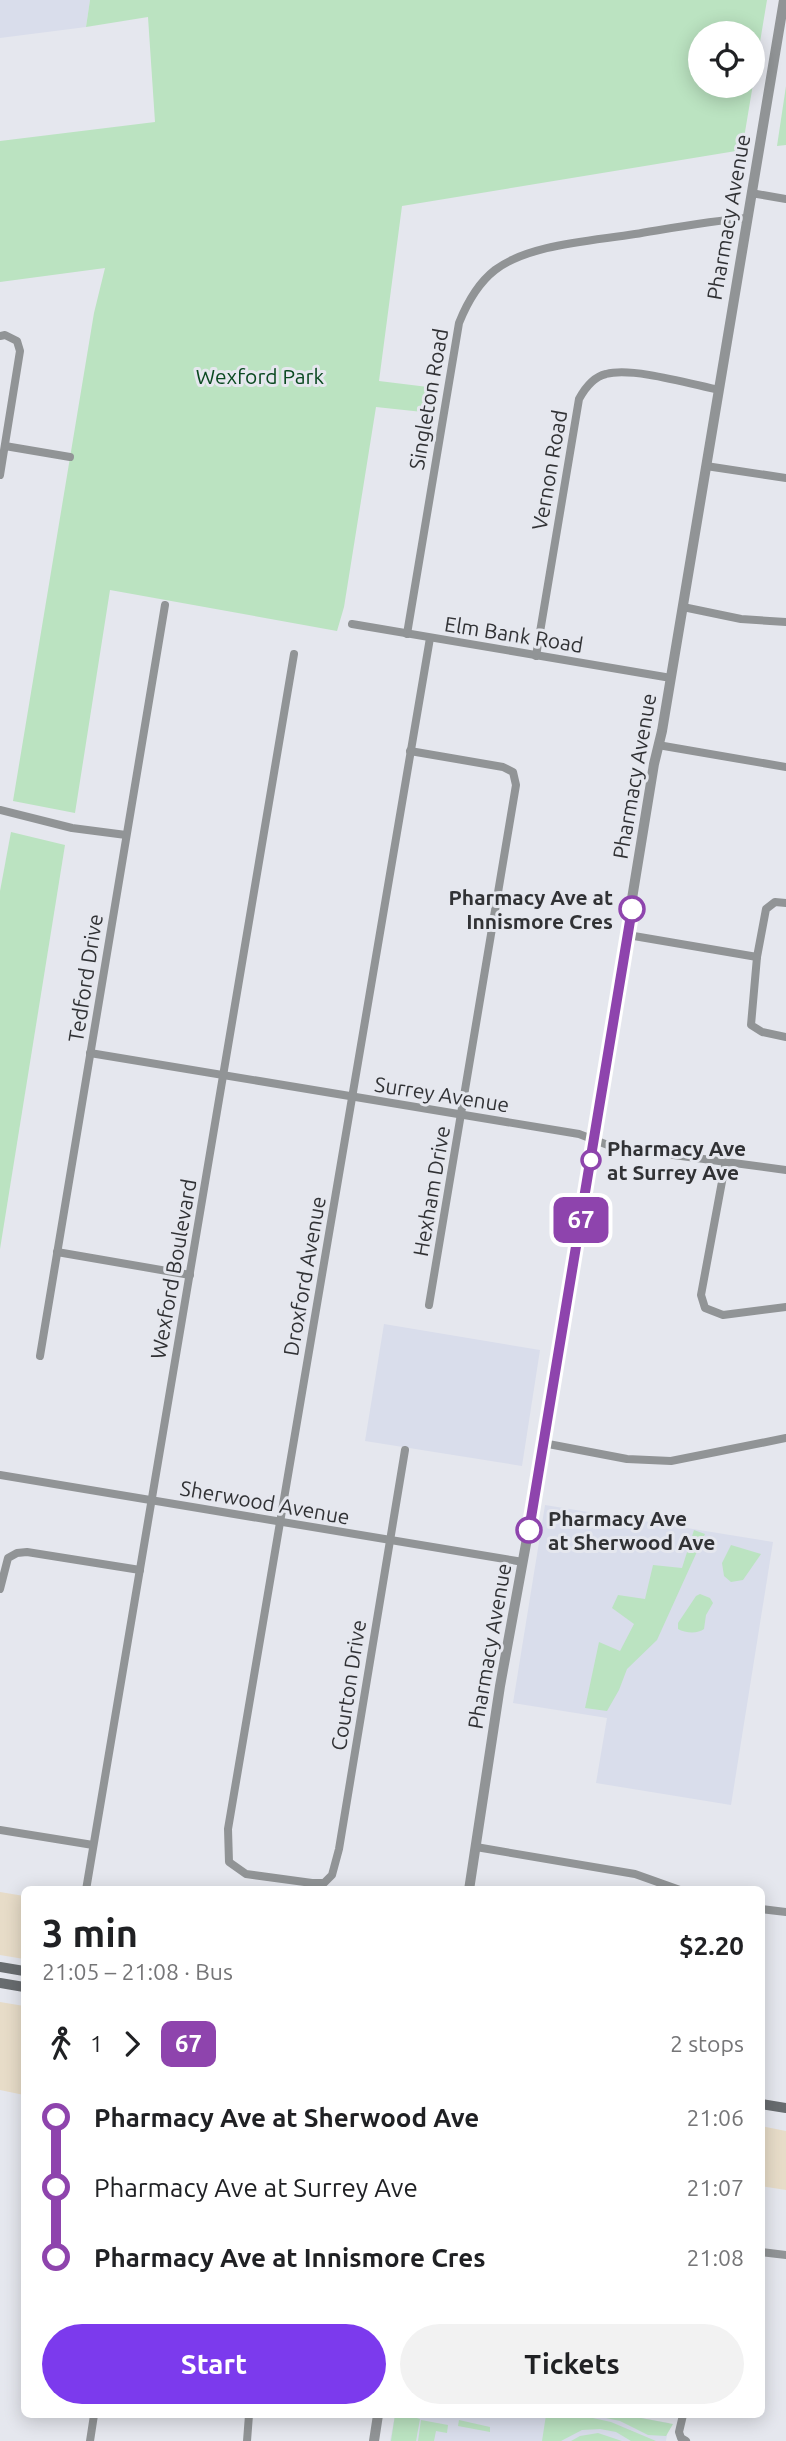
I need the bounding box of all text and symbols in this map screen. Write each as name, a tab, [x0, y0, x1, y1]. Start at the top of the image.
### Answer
map controls	[688, 21, 765, 98]
button: locate	[688, 21, 765, 98]
street label: Pharmacy Avenue	[702, 132, 754, 302]
street label: Singleton Road	[404, 327, 452, 471]
park label: Wexford Park	[196, 364, 325, 388]
street label: Vernon Road	[527, 408, 571, 532]
street label: Elm Bank Road	[443, 611, 585, 657]
street label: Pharmacy Avenue	[608, 691, 660, 861]
place label: Pharmacy Ave at Innismore Cres	[449, 885, 613, 933]
marker: Pharmacy Ave at Innismore Cres	[619, 896, 645, 922]
street label: Tedford Drive	[63, 912, 107, 1044]
street label: Surrey Avenue	[373, 1071, 511, 1117]
street label: Hexham Drive	[408, 1124, 454, 1258]
place label: Pharmacy Ave at Surrey Ave	[607, 1136, 746, 1184]
marker: Pharmacy Ave at Surrey Ave	[581, 1150, 601, 1170]
street label: Wexford Boulevard	[145, 1177, 201, 1361]
street label: Droxford Avenue	[278, 1194, 330, 1358]
line badge: 67	[550, 1197, 612, 1243]
text: 67	[567, 1206, 595, 1233]
street label: Sherwood Avenue	[178, 1475, 352, 1529]
place label: Pharmacy Ave at Sherwood Ave	[548, 1506, 715, 1554]
marker: Pharmacy Ave at Sherwood Ave	[516, 1517, 542, 1543]
street label: Pharmacy Avenue	[463, 1561, 515, 1731]
street label: Courton Drive	[326, 1618, 370, 1752]
text: 3 min	[42, 1912, 138, 1954]
text: $2.20	[679, 1931, 744, 1960]
text: 21:05 – 21:08 · Bus	[42, 1959, 233, 1984]
icon: walk	[42, 2025, 80, 2063]
icon: forward	[113, 2025, 151, 2063]
text: 67	[175, 2030, 202, 2057]
text: 1	[90, 2031, 103, 2056]
text: 2 stops	[670, 2031, 744, 2056]
text: Pharmacy Ave at Sherwood Ave	[94, 2103, 479, 2132]
text: 21:06	[686, 2105, 744, 2130]
text: Pharmacy Ave at Surrey Ave	[94, 2173, 418, 2202]
text: 21:07	[686, 2175, 744, 2200]
text: Pharmacy Ave at Innismore Cres	[94, 2243, 486, 2272]
text: 21:08	[686, 2245, 744, 2270]
button: Start	[42, 2324, 386, 2404]
button: Tickets	[400, 2324, 744, 2404]

